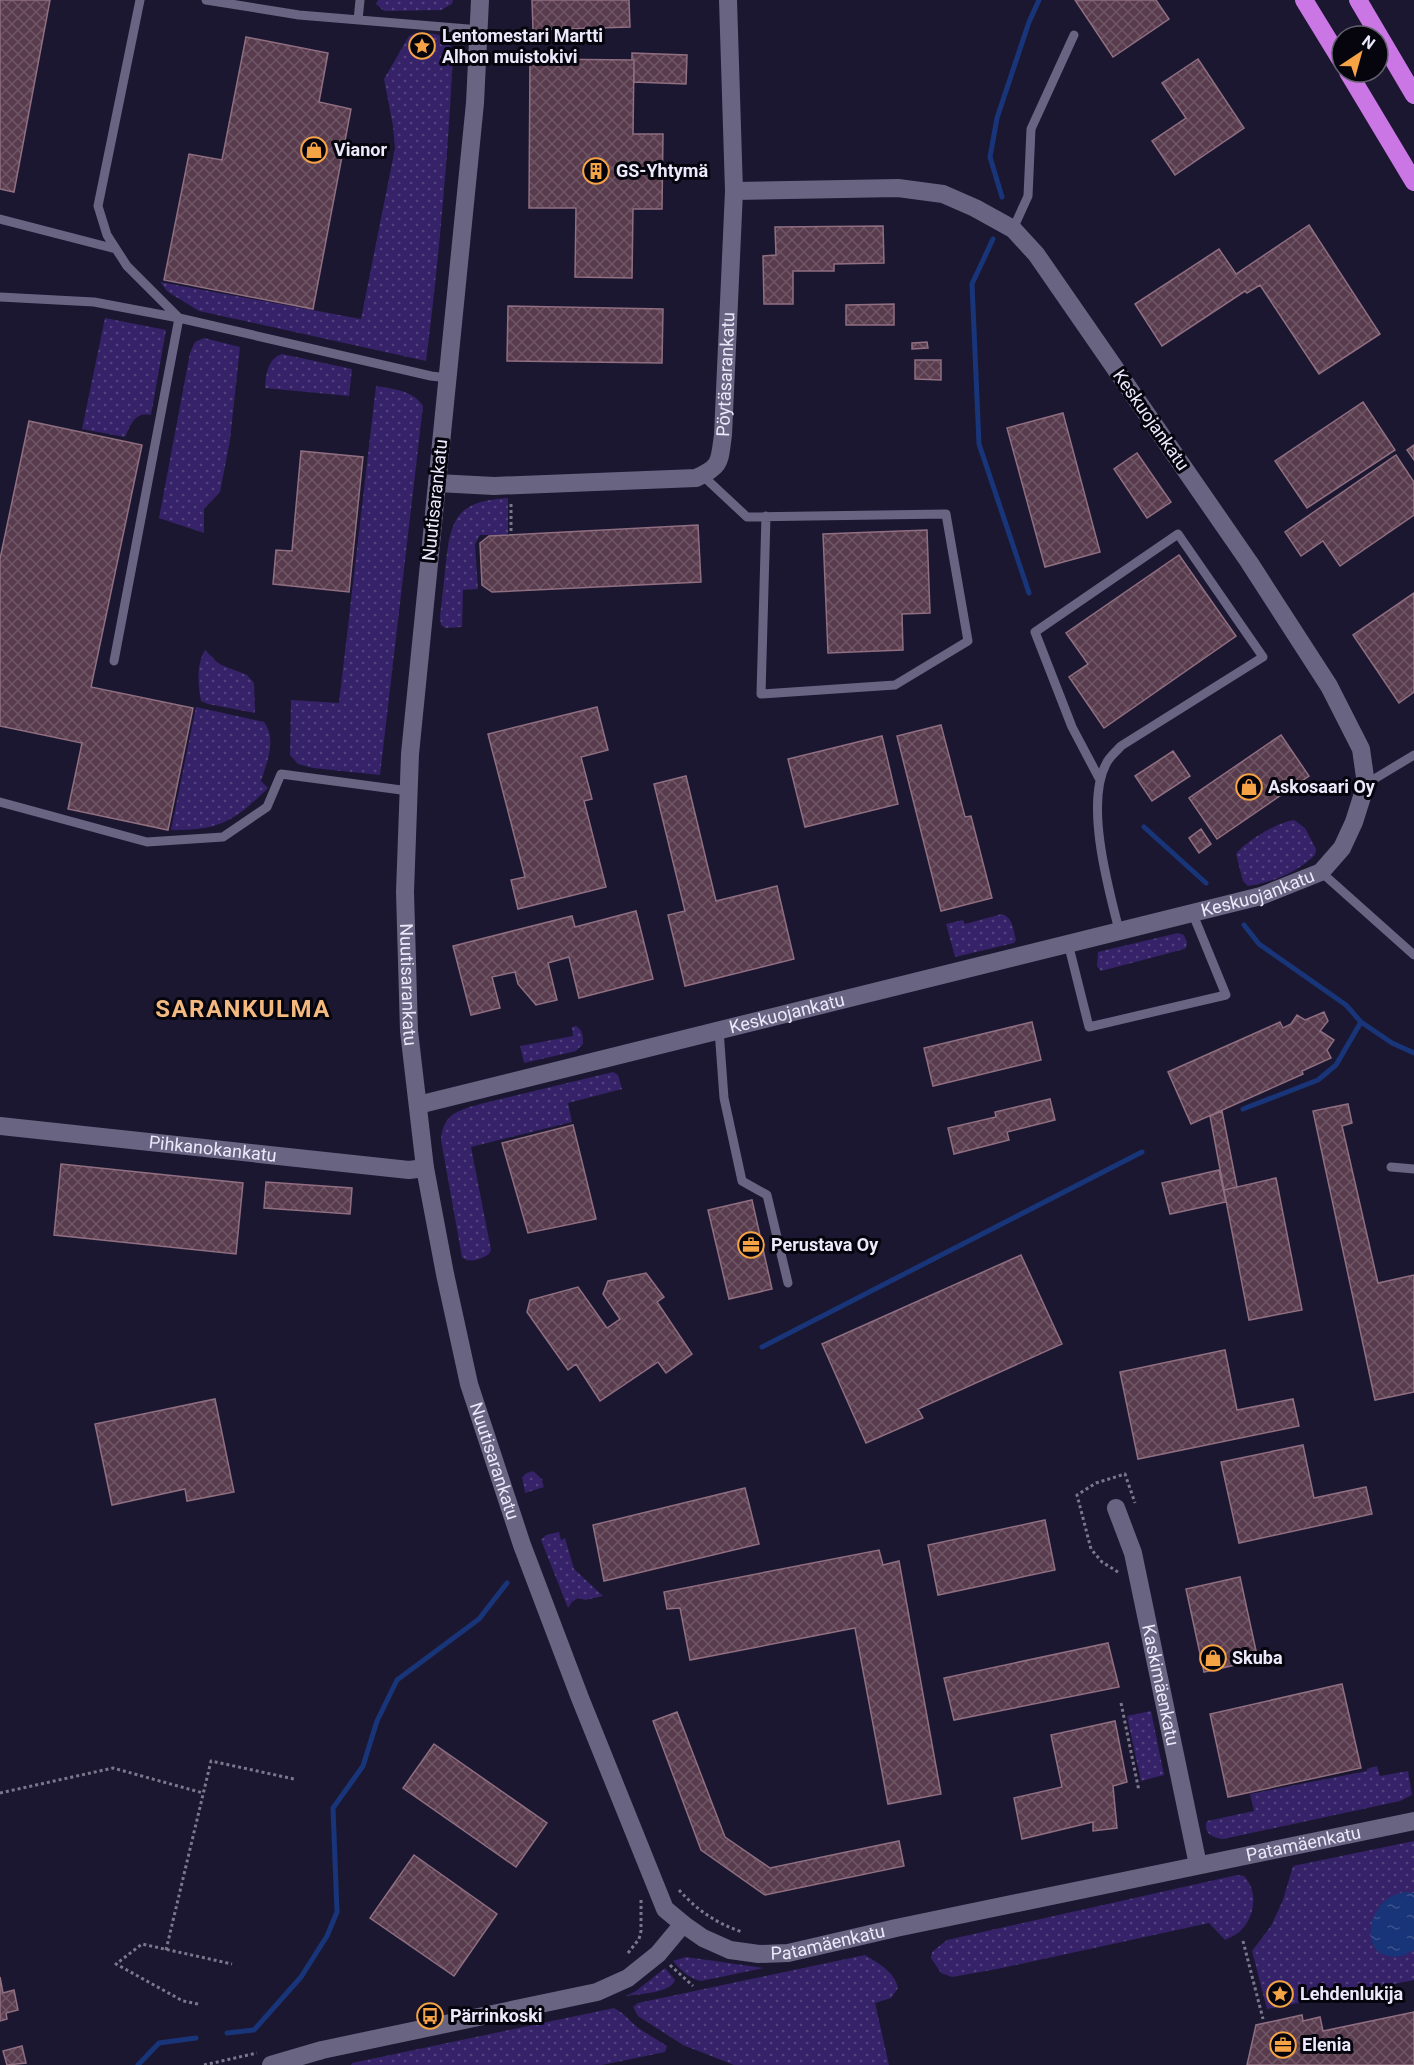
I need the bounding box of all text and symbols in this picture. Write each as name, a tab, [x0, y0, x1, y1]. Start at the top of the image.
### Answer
north arrow	[1330, 24, 1390, 84]
place label: Lentomestari Martti Alhon muistokivi	[442, 25, 603, 67]
place icon: Lentomestari Martti Alhon muistokivi	[407, 31, 437, 61]
text: N	[1358, 31, 1379, 53]
shop icon: Vianor	[299, 135, 329, 165]
place label: Vianor	[334, 139, 387, 160]
building icon: GS-Yhtymä	[581, 156, 611, 186]
place label: GS-Yhtymä	[616, 160, 708, 181]
street label: Pöytäsarankatu	[712, 312, 739, 437]
street label: Keskuojankatu	[1109, 365, 1194, 474]
street label: Nuutisarankatu	[418, 438, 451, 562]
shop icon: Askosaari Oy	[1234, 772, 1264, 802]
place label: Askosaari Oy	[1268, 776, 1376, 797]
street label: Keskuojankatu	[1199, 865, 1317, 921]
street label: Nuutisarankatu	[396, 923, 422, 1047]
street label: Keskuojankatu	[727, 989, 847, 1037]
district label: SARANKULMA	[155, 995, 331, 1023]
street label: Pihkanokankatu	[148, 1131, 278, 1166]
office icon: Perustava Oy	[736, 1230, 766, 1260]
place label: Perustava Oy	[771, 1234, 879, 1255]
street label: Nuutisarankatu	[466, 1399, 524, 1522]
street label: Kaskimäenkatu	[1138, 1622, 1184, 1748]
shop icon: Skuba	[1198, 1643, 1228, 1673]
place label: Skuba	[1232, 1647, 1283, 1668]
street label: Patamäenkatu	[1244, 1821, 1362, 1865]
street label: Patamäenkatu	[770, 1920, 887, 1964]
place icon: Lehdenlukija	[1265, 1979, 1295, 2009]
place label: Lehdenlukija	[1300, 1983, 1403, 2004]
bus stop icon: Pärrinkoski	[415, 2001, 445, 2031]
place label: Pärrinkoski	[450, 2005, 543, 2026]
office icon: Elenia	[1268, 2030, 1298, 2060]
place label: Elenia	[1302, 2034, 1351, 2055]

